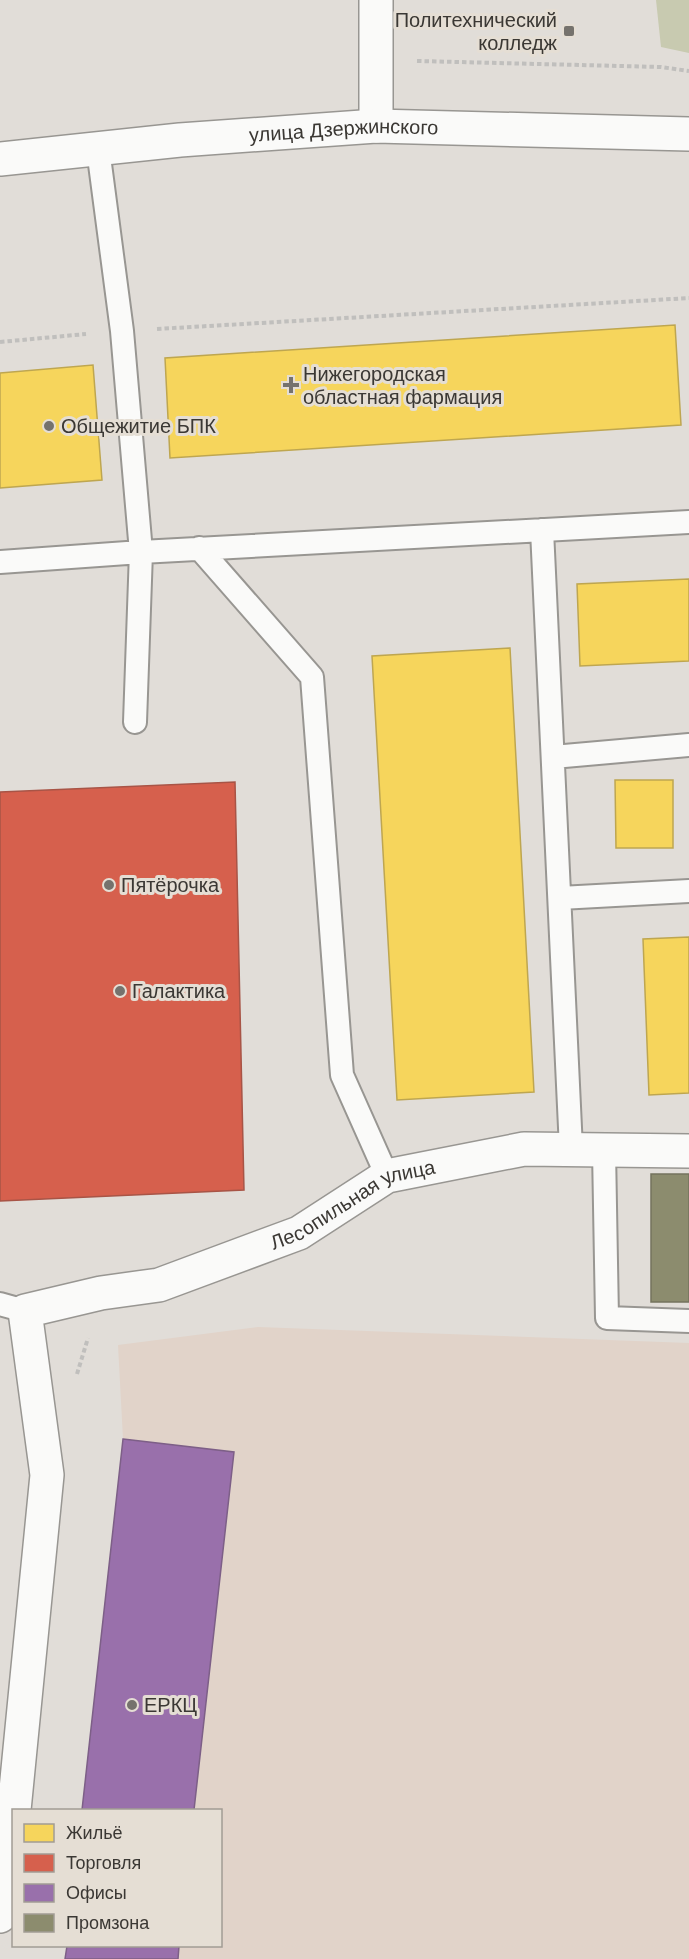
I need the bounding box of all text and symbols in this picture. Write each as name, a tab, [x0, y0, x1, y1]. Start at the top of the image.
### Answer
place label: Политехнический колледж	[395, 9, 558, 54]
marker: Политехнический колледж	[562, 24, 576, 38]
street label: улица Дзержинского	[248, 115, 439, 146]
place label: Нижегородская областная фармация	[303, 363, 502, 408]
marker: Нижегородская областная фармация	[284, 378, 298, 392]
place label: Общежитие БПК	[61, 415, 216, 437]
marker: Общежитие БПК	[42, 419, 56, 433]
place label: Пятёрочка	[121, 874, 220, 896]
marker: Пятёрочка	[102, 878, 116, 892]
place label: Галактика	[132, 980, 226, 1002]
marker: Галактика	[113, 984, 127, 998]
street label: Лесопильная улица	[267, 1156, 438, 1254]
place label: ЕРКЦ	[144, 1694, 197, 1716]
marker: ЕРКЦ	[125, 1698, 139, 1712]
legend	[12, 1809, 222, 1947]
text: Жильё	[66, 1823, 123, 1843]
text: Торговля	[66, 1853, 141, 1873]
text: Офисы	[66, 1883, 127, 1903]
text: Промзона	[66, 1913, 150, 1933]

